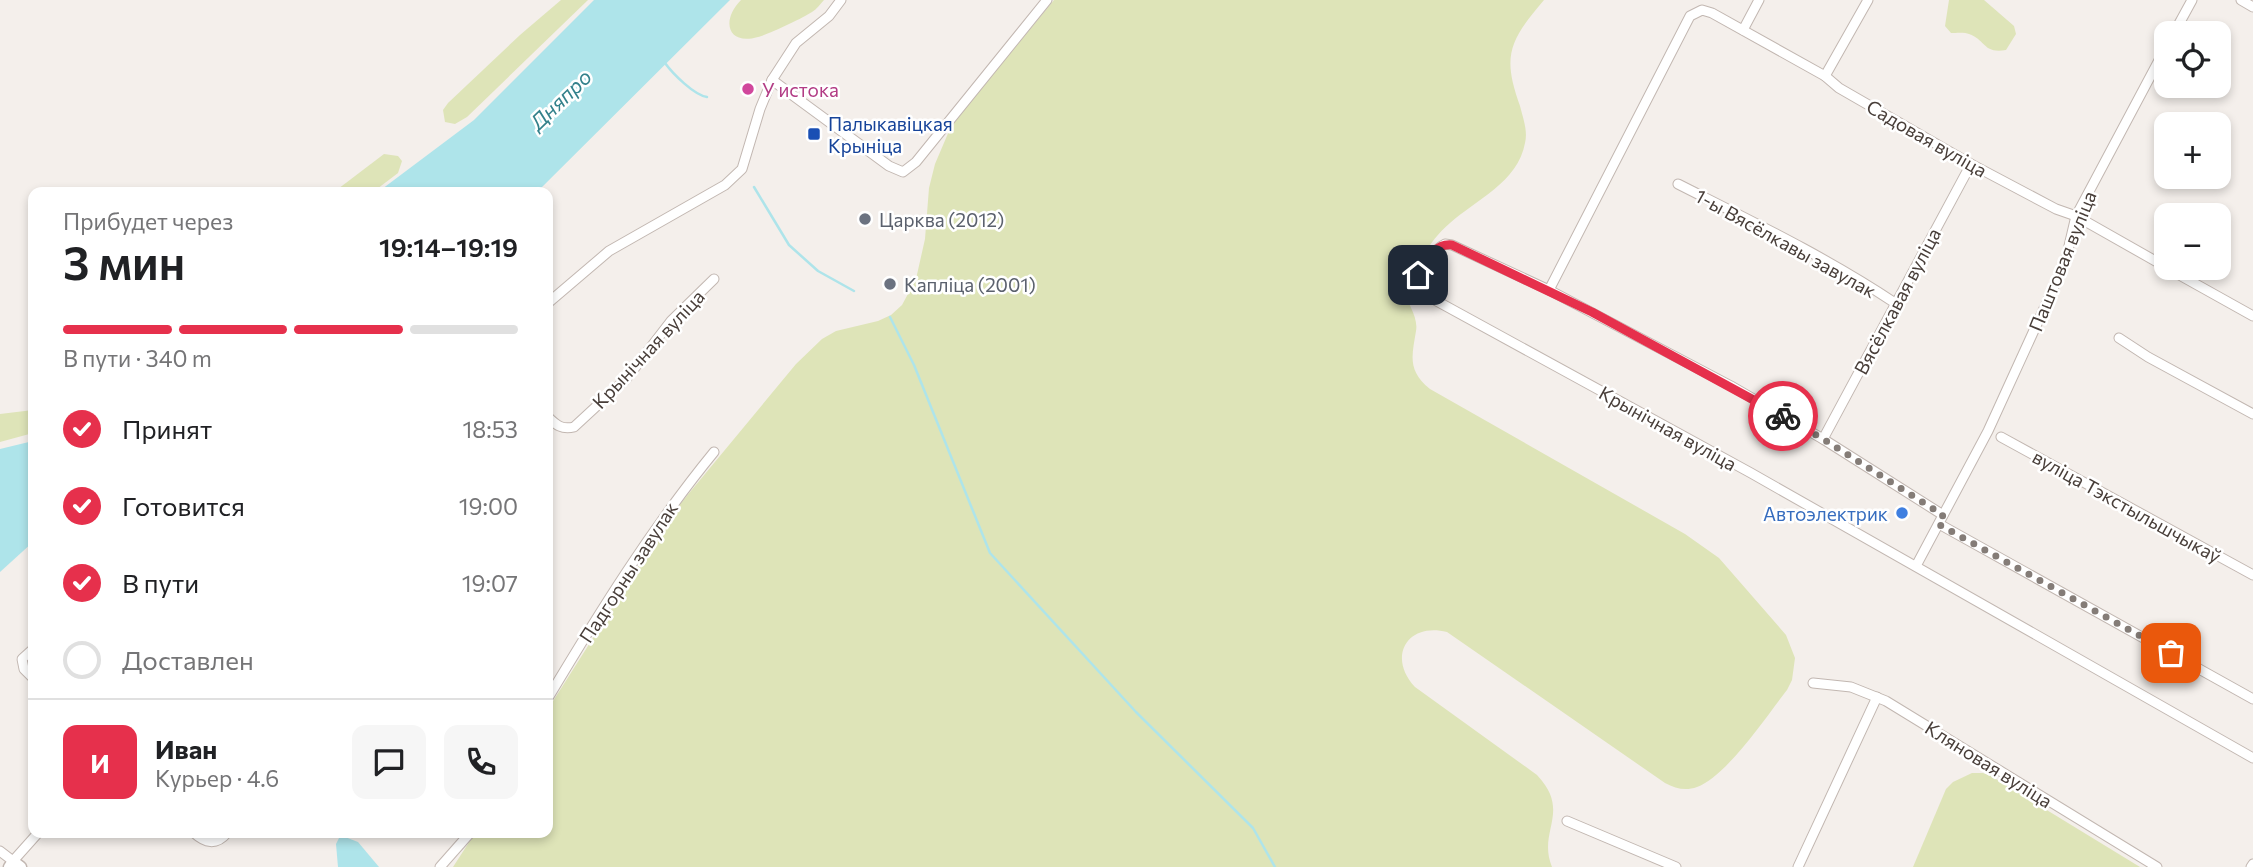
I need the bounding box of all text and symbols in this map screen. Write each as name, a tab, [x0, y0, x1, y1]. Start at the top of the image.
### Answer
map controls	[2154, 21, 2231, 280]
button: locate	[2154, 21, 2231, 98]
water label: Дняпро	[522, 64, 596, 136]
place label: У истока	[762, 78, 839, 101]
marker: У истока	[740, 81, 756, 97]
street label: Садовая вуліца	[1863, 94, 1991, 182]
place label: Палыкавіцкая Крыніца	[828, 112, 953, 157]
button: +	[2154, 112, 2231, 189]
marker: Палыкавіцкая Крыніца	[806, 126, 822, 142]
street label: 1-ы Вясёлкавы завулак	[1692, 184, 1880, 302]
street label: Паштовая вуліца	[2023, 187, 2101, 335]
button: −	[2154, 203, 2231, 280]
text: Прибудет через	[63, 207, 233, 235]
place label: Царква (2012)	[879, 208, 1004, 231]
marker: Царква (2012)	[857, 211, 873, 227]
street label: Вясёлкавая вуліца	[1849, 224, 1945, 378]
text: 19:14–19:19	[379, 231, 518, 262]
text: 3 мин	[63, 233, 185, 289]
pin	[1388, 245, 1448, 305]
icon: home	[1399, 256, 1437, 294]
place label: Капліца (2001)	[904, 273, 1036, 296]
marker: Капліца (2001)	[882, 276, 898, 292]
street label: Крынічная вуліца	[587, 285, 709, 413]
text: В пути · 340 m	[63, 344, 212, 372]
street label: Крынічная вуліца	[1595, 381, 1741, 475]
courier	[1748, 381, 1818, 451]
icon: bike	[1764, 397, 1802, 435]
icon: check	[63, 410, 101, 448]
text: Принят	[122, 413, 212, 444]
text: 18:53	[462, 415, 518, 443]
street label: вуліца Тэкстыльшчыкаў	[2029, 445, 2225, 568]
icon: check	[63, 487, 101, 525]
text: Готовится	[122, 490, 245, 521]
text: 19:00	[459, 492, 518, 520]
street label: Падгорны завулак	[574, 497, 682, 647]
place label: Автоэлектрик	[1763, 502, 1888, 525]
marker: Автоэлектрик	[1894, 505, 1910, 521]
icon: check	[63, 564, 101, 602]
text: В пути	[122, 567, 199, 598]
text: 19:07	[462, 569, 518, 597]
pin	[2141, 623, 2201, 683]
icon: bag	[2152, 634, 2190, 672]
text: Доставлен	[122, 644, 254, 675]
street label: Кляновая вуліца	[1921, 716, 2057, 812]
button: chat	[352, 725, 426, 799]
button: phone	[444, 725, 518, 799]
text: Иван	[155, 733, 217, 764]
text: И	[90, 747, 110, 778]
text: Курьер · 4.6	[155, 764, 279, 792]

